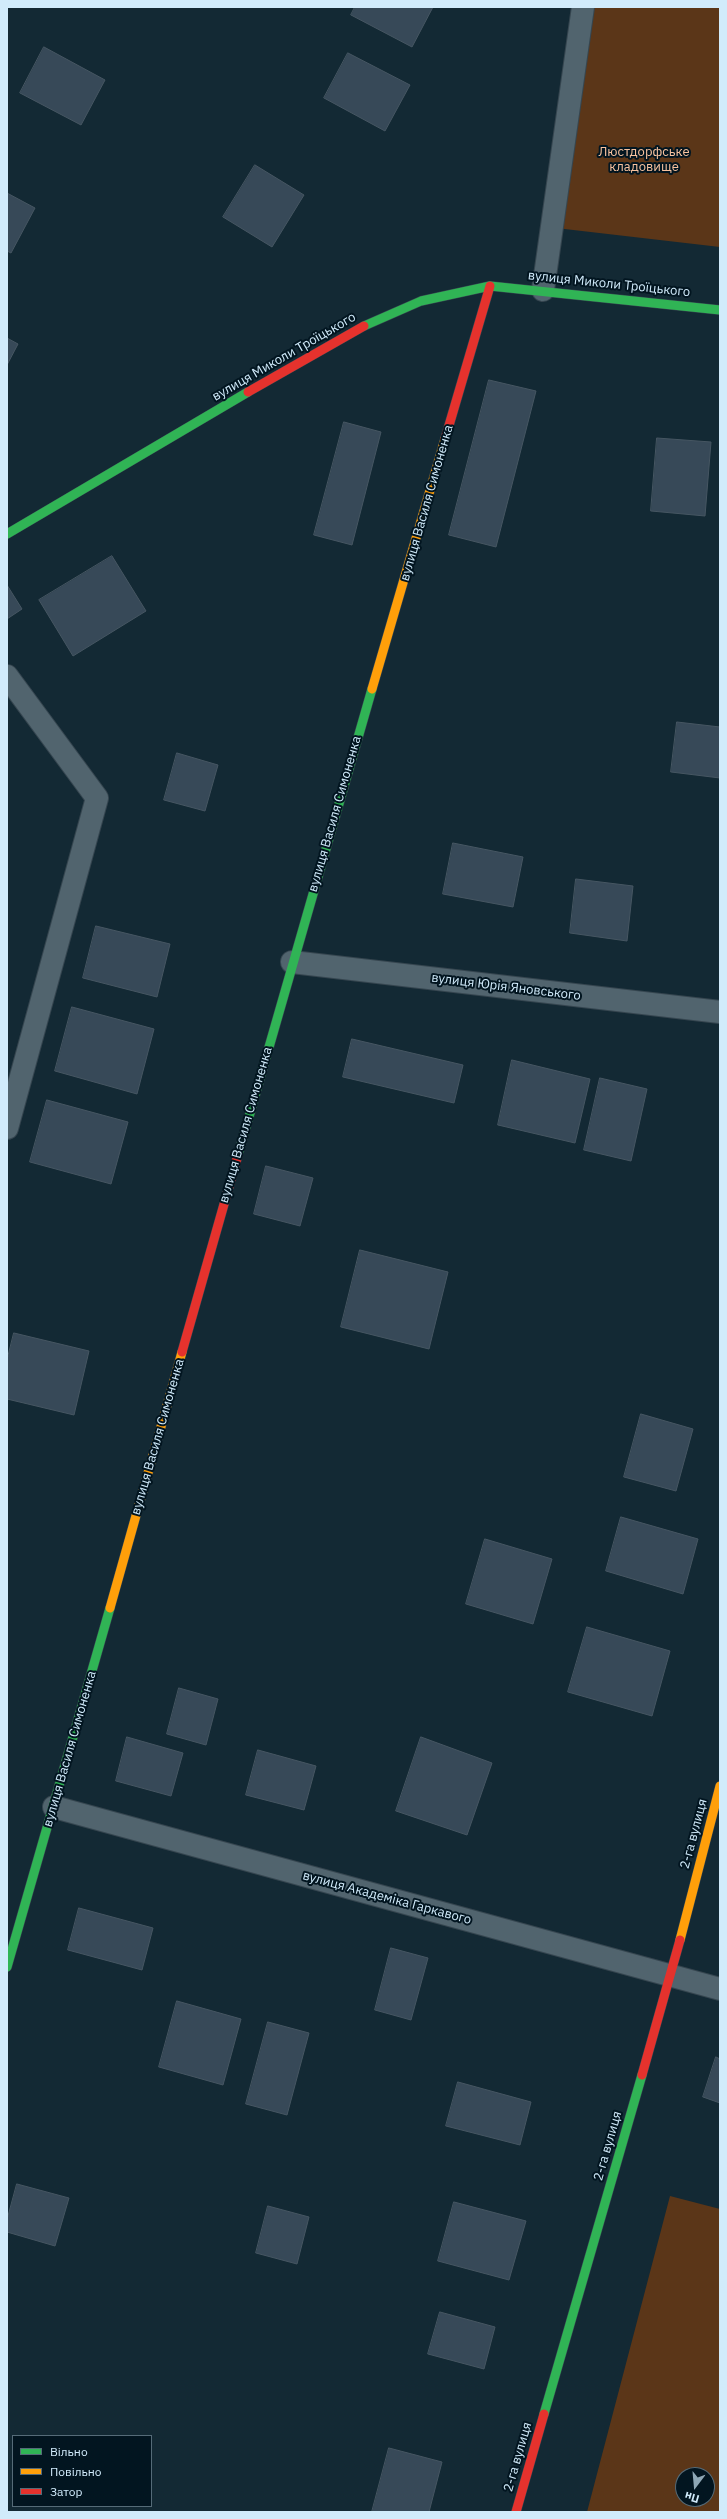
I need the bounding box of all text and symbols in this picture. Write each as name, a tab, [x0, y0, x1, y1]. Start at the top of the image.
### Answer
park label: Люстдорфське кладовище	[598, 144, 690, 175]
street label: вулиця Миколи Троїцького	[527, 268, 691, 300]
street label: вулиця Миколи Троїцького	[209, 309, 359, 405]
street label: вулиця Василя Симоненка	[397, 423, 457, 583]
street label: вулиця Василя Симоненка	[305, 734, 365, 894]
street label: вулиця Юрія Яновського	[430, 970, 582, 1004]
street label: вулиця Василя Симоненка	[216, 1045, 276, 1205]
street label: вулиця Василя Симоненка	[128, 1357, 188, 1517]
street label: вулиця Василя Симоненка	[40, 1669, 100, 1829]
street label: 2-га вулиця	[677, 1797, 711, 1871]
street label: вулиця Академіка Гаркавого	[301, 1868, 473, 1928]
street label: 2-га вулиця	[591, 2109, 625, 2183]
street label: 2-га вулиця	[501, 2420, 535, 2494]
legend	[12, 2435, 152, 2507]
text: Вільно	[50, 2444, 88, 2459]
text: Повільно	[50, 2464, 102, 2479]
north arrow	[675, 2467, 715, 2507]
text: Затор	[50, 2484, 82, 2499]
text: Пн	[683, 2489, 701, 2506]

